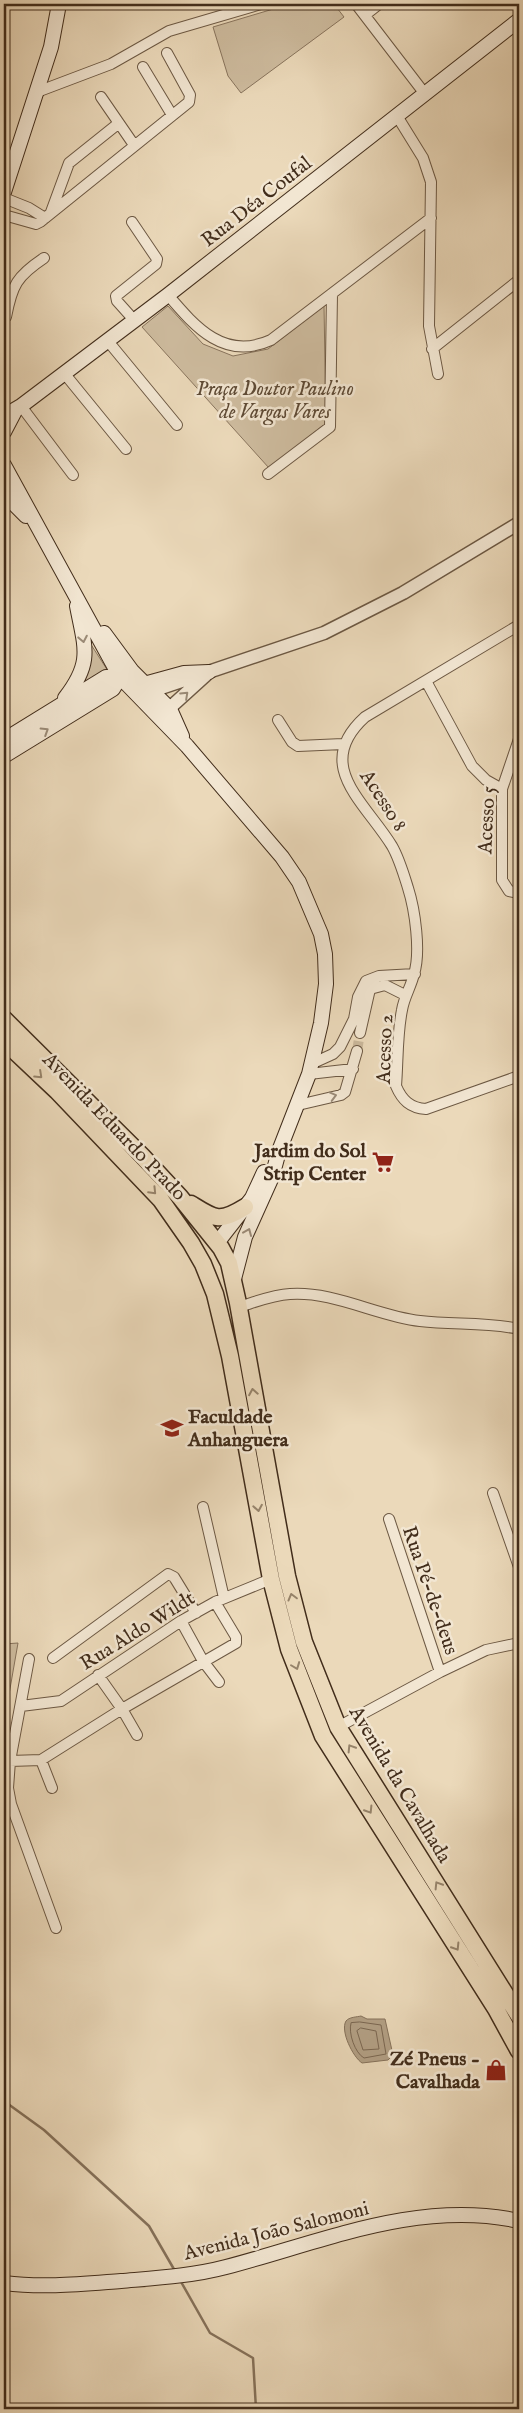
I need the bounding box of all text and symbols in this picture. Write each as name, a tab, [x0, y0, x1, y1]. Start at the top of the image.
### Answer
street label: Rua Déa Coufal	[197, 151, 318, 253]
park label: Praça Doutor Paulino de Vargas Vares	[196, 377, 354, 426]
one-way arrow	[78, 634, 88, 643]
one-way arrow	[179, 692, 188, 701]
one-way arrow	[40, 727, 49, 737]
street label: Acesso 8	[353, 765, 412, 836]
street label: Acesso 5	[473, 786, 502, 856]
street label: Acesso 2	[372, 1014, 399, 1085]
street label: Avenida Eduardo Prado	[36, 1047, 191, 1206]
one-way arrow	[34, 1069, 43, 1078]
one-way arrow	[329, 1092, 337, 1102]
place label: Jardim do Sol Strip Center	[251, 1139, 367, 1187]
supermarket icon: Jardim do Sol Strip Center	[370, 1149, 396, 1175]
one-way arrow	[147, 1186, 156, 1195]
one-way arrow	[241, 1228, 252, 1237]
one-way arrow	[249, 1387, 259, 1396]
place label: Faculdade Anhanguera	[187, 1405, 289, 1453]
school or university icon: Faculdade Anhanguera	[159, 1415, 185, 1441]
one-way arrow	[252, 1504, 263, 1512]
street label: Rua Pé-de-deus	[396, 1523, 463, 1658]
street label: Rua Aldo Wildt	[76, 1586, 200, 1676]
one-way arrow	[288, 1594, 298, 1602]
one-way arrow	[290, 1661, 300, 1670]
street label: Avenida da Cavalhada	[343, 1701, 457, 1868]
one-way arrow	[348, 1744, 357, 1753]
one-way arrow	[363, 1804, 373, 1813]
one-way arrow	[434, 1882, 444, 1891]
one-way arrow	[450, 1942, 459, 1951]
place label: Zé Pneus - Cavalhada	[390, 2047, 480, 2095]
shop icon: Zé Pneus - Cavalhada	[483, 2057, 509, 2083]
street label: Avenida João Salomoni	[180, 2196, 372, 2267]

